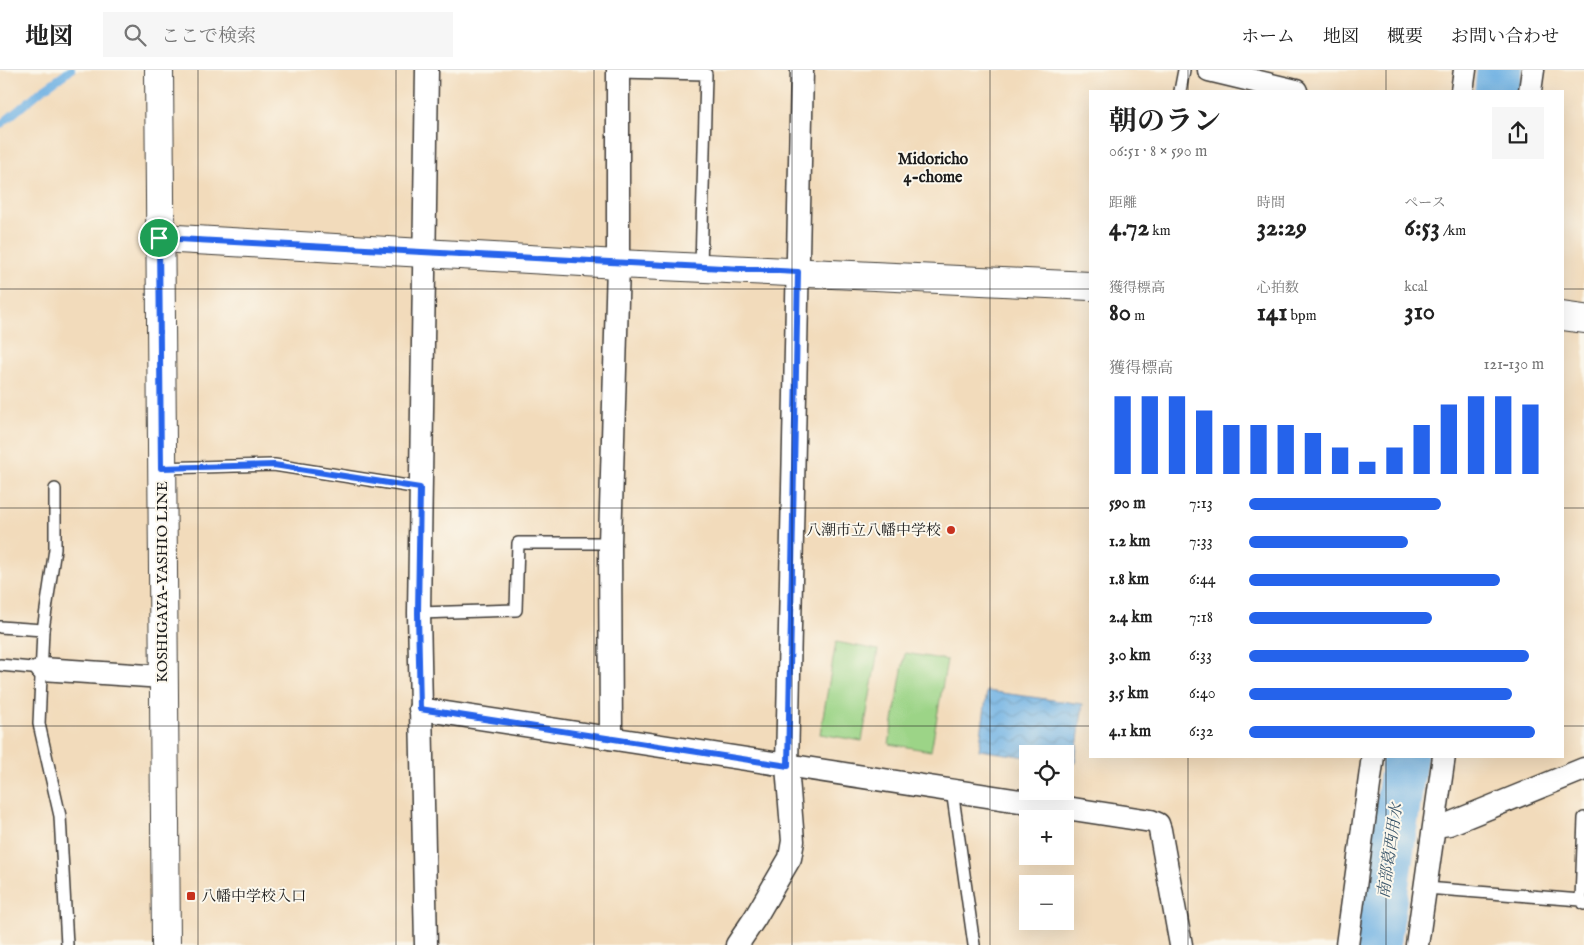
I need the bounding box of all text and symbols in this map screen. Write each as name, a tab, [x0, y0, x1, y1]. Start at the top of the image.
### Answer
search box	[103, 12, 453, 57]
icon: search	[121, 21, 149, 49]
text: 地図	[25, 22, 73, 53]
text: ここで検索	[161, 25, 256, 49]
text: ホーム	[1241, 26, 1295, 49]
text: 地図	[1323, 26, 1359, 49]
text: 概要	[1387, 26, 1423, 49]
text: お問い合わせ	[1451, 26, 1559, 49]
text: 朝のラン	[1109, 105, 1221, 140]
button: share	[1492, 107, 1544, 159]
text: 06:51 · 8 × 590 m	[1109, 142, 1207, 162]
district label: Midoricho 4-chome	[898, 150, 969, 188]
text: 距離	[1109, 194, 1137, 212]
text: 時間	[1257, 194, 1285, 212]
text: ペース	[1404, 194, 1446, 212]
text: 4.72	[1109, 212, 1149, 244]
text: 32:29	[1257, 212, 1307, 244]
text: 6:53	[1404, 212, 1440, 244]
pin	[138, 217, 180, 259]
text: km	[1149, 222, 1171, 240]
text: /km	[1440, 222, 1466, 240]
icon: arrive	[145, 224, 173, 252]
text: kcal	[1404, 278, 1428, 296]
text: 獲得標高	[1109, 279, 1165, 297]
text: 心拍数	[1257, 279, 1299, 297]
text: 310	[1404, 296, 1435, 328]
text: 80	[1109, 297, 1131, 329]
text: 141	[1257, 297, 1288, 329]
text: m	[1131, 307, 1145, 325]
text: bpm	[1288, 307, 1316, 325]
text: 121–130 m	[1484, 355, 1544, 375]
text: 獲得標高	[1109, 359, 1173, 379]
street label: KOSHIGAYA-YASHIO LINE	[153, 481, 172, 683]
text: 590 m	[1109, 494, 1146, 514]
text: 7:13	[1189, 494, 1213, 514]
place label: 八潮市立八幡中学校	[806, 521, 941, 540]
marker: 八潮市立八幡中学校	[945, 524, 957, 536]
text: 1.2 km	[1109, 532, 1150, 552]
text: 7:33	[1189, 532, 1213, 552]
text: 1.8 km	[1109, 570, 1149, 590]
text: 6:44	[1189, 570, 1216, 590]
text: 2.4 km	[1109, 608, 1152, 628]
text: 7:18	[1189, 608, 1213, 628]
text: 3.0 km	[1109, 646, 1151, 666]
text: 6:33	[1189, 646, 1212, 666]
text: 3.5 km	[1109, 684, 1149, 704]
text: 6:40	[1189, 684, 1216, 704]
text: 4.1 km	[1109, 722, 1151, 742]
text: 6:32	[1189, 722, 1213, 742]
map controls	[1019, 745, 1074, 930]
button: locate	[1019, 745, 1074, 800]
water label: 南部葛西用水	[1374, 800, 1408, 900]
button: +	[1019, 810, 1074, 865]
button: −	[1019, 875, 1074, 930]
place label: 八幡中学校入口	[201, 887, 306, 906]
marker: 八幡中学校入口	[185, 890, 197, 902]

